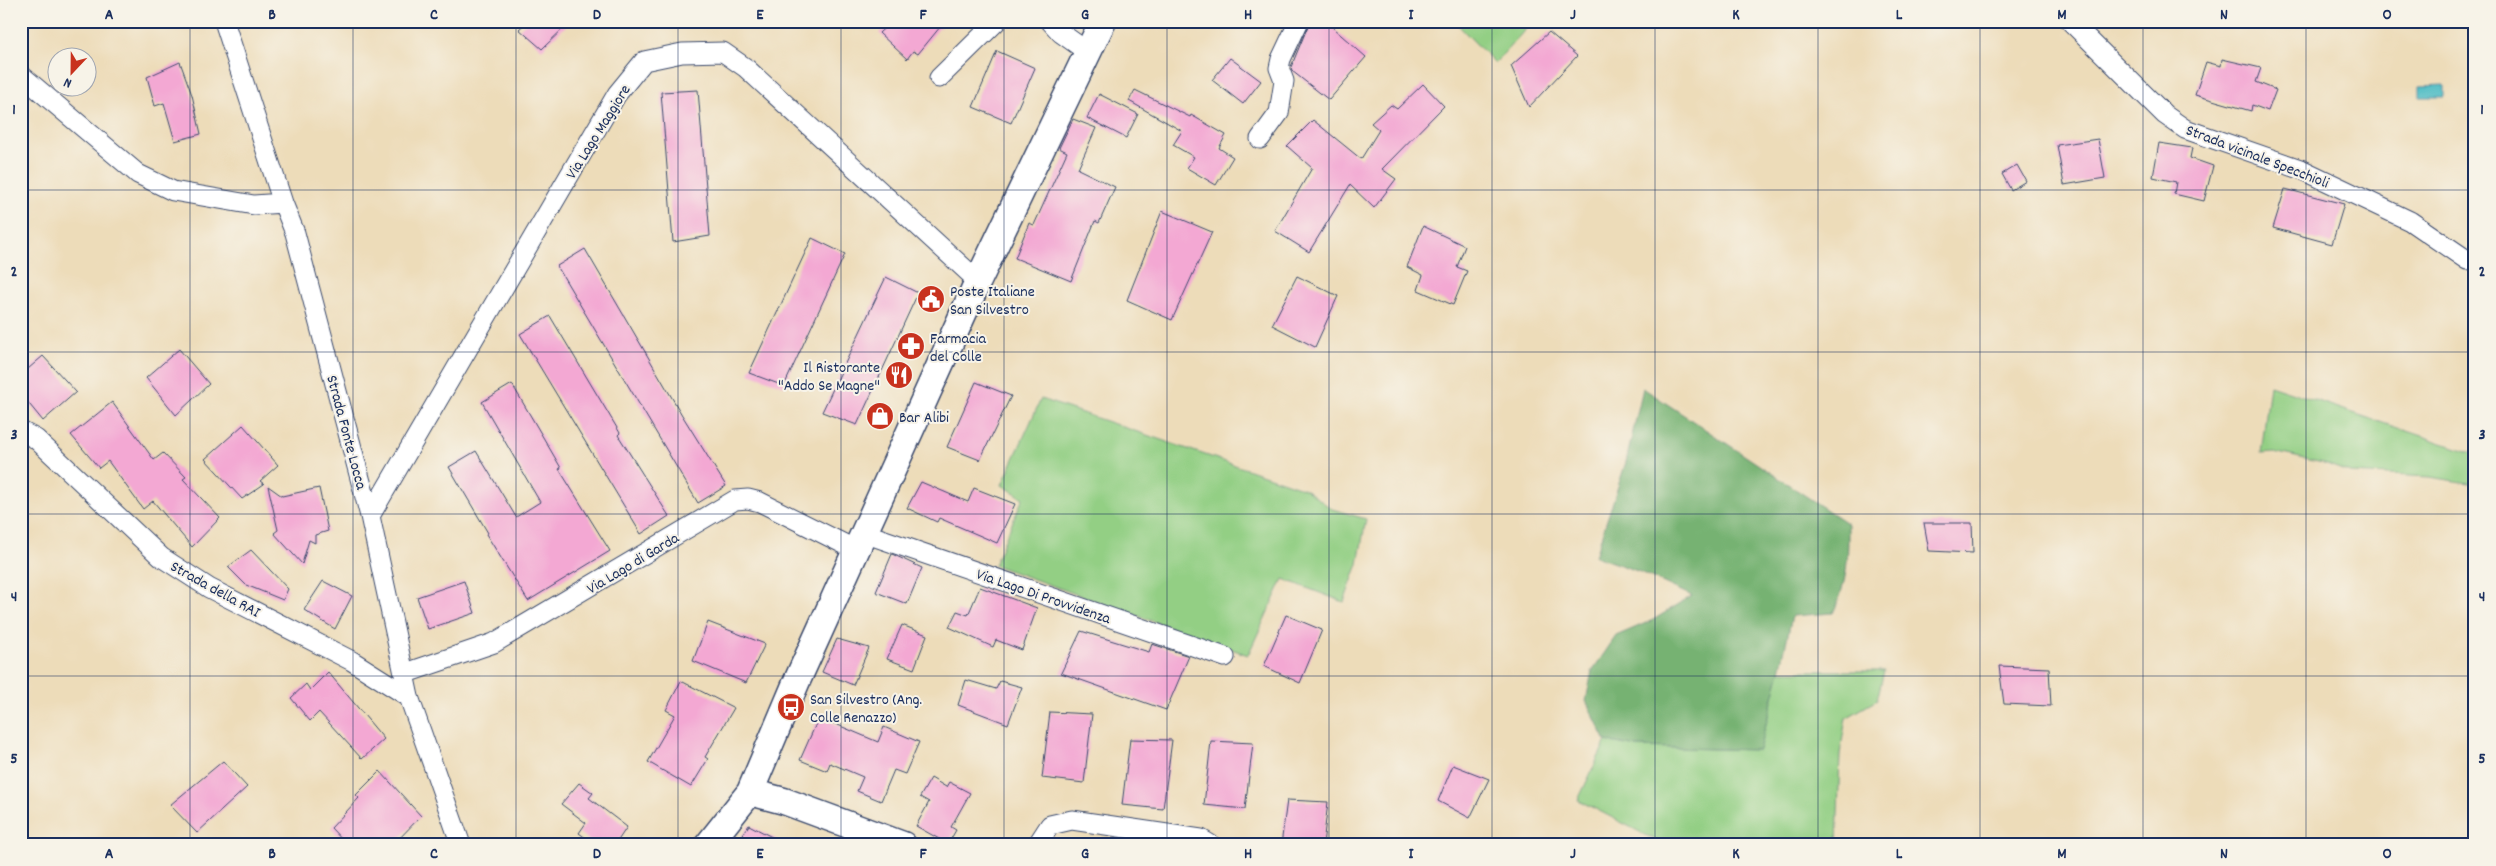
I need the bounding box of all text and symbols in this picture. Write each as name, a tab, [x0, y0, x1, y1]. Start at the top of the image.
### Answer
text: A	[105, 4, 114, 27]
text: B	[268, 4, 276, 27]
text: C	[430, 4, 438, 27]
text: D	[593, 4, 602, 27]
text: E	[756, 4, 764, 27]
text: F	[919, 4, 927, 27]
text: G	[1081, 4, 1089, 27]
text: H	[1244, 4, 1252, 27]
text: I	[1409, 4, 1415, 27]
text: J	[1570, 4, 1576, 27]
text: K	[1732, 4, 1740, 27]
text: L	[1896, 4, 1903, 27]
text: M	[2057, 4, 2067, 27]
text: N	[2220, 4, 2228, 27]
text: O	[2382, 4, 2392, 27]
north arrow	[48, 48, 98, 98]
text: N	[61, 72, 75, 93]
street label: Via Lago Maggiore	[561, 81, 637, 184]
text: 1	[12, 99, 16, 122]
text: 1	[2480, 99, 2484, 122]
street label: Strada vicinale Specchioli	[2182, 119, 2332, 195]
text: 2	[11, 261, 18, 284]
text: 2	[2479, 261, 2486, 284]
place label: Poste Italiane San Silvestro	[950, 281, 1035, 322]
public building icon: Poste Italiane San Silvestro	[916, 284, 946, 314]
place label: Farmacia del Colle	[930, 328, 986, 369]
pharmacy icon: Farmacia del Colle	[896, 331, 926, 361]
place label: Il Ristorante "Addo Se Magne"	[778, 357, 880, 398]
restaurant icon: Il Ristorante "Addo Se Magne"	[884, 360, 914, 390]
street label: Strada Fonte Locca	[319, 373, 372, 493]
shop icon: Bar Alibi	[865, 401, 895, 431]
place label: Bar Alibi	[899, 407, 949, 430]
text: 3	[10, 424, 18, 447]
text: 3	[2478, 424, 2486, 447]
street label: Via Lago di Garda	[583, 527, 684, 601]
street label: Strada della RAI	[166, 556, 264, 624]
street label: Via Lago Di Provvidenza	[973, 564, 1114, 631]
text: 4	[11, 586, 17, 609]
text: 4	[2479, 586, 2485, 609]
place label: San Silvestro (Ang. Colle Renazzo)	[810, 689, 922, 730]
bus stop icon: San Silvestro (Ang. Colle Renazzo)	[776, 692, 806, 722]
text: 5	[10, 748, 18, 771]
text: 5	[2478, 748, 2486, 771]
text: A	[105, 843, 114, 866]
text: B	[268, 843, 276, 866]
text: C	[430, 843, 438, 866]
text: D	[593, 843, 602, 866]
text: E	[756, 843, 764, 866]
text: F	[919, 843, 927, 866]
text: G	[1081, 843, 1089, 866]
text: H	[1244, 843, 1252, 866]
text: I	[1409, 843, 1415, 866]
text: J	[1570, 843, 1576, 866]
text: K	[1732, 843, 1740, 866]
text: L	[1896, 843, 1903, 866]
text: M	[2057, 843, 2067, 866]
text: N	[2220, 843, 2228, 866]
text: O	[2382, 843, 2392, 866]

